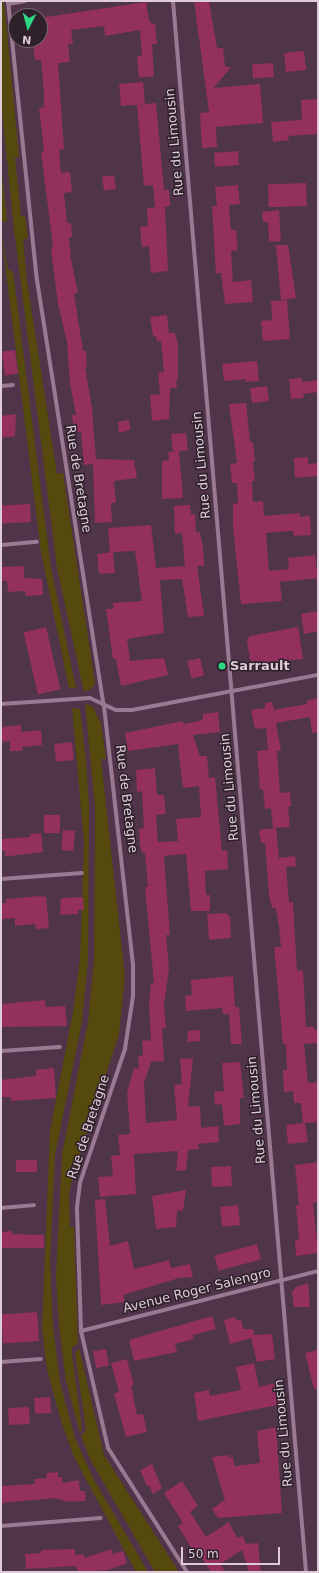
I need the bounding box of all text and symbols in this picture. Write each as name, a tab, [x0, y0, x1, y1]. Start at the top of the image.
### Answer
north arrow	[8, 8, 48, 48]
text: N	[22, 32, 32, 46]
street label: Rue du Limousin	[163, 88, 187, 196]
street label: Rue du Limousin	[190, 411, 214, 519]
street label: Rue de Bretagne	[62, 424, 94, 534]
place label: Sarrault	[230, 658, 290, 674]
marker: Sarrault	[217, 661, 227, 671]
street label: Rue du Limousin	[218, 733, 242, 841]
street label: Rue de Bretagne	[112, 744, 140, 854]
street label: Rue du Limousin	[245, 1056, 269, 1164]
street label: Rue de Bretagne	[65, 1073, 113, 1181]
street label: Avenue Roger Salengro	[121, 1265, 273, 1317]
street label: Rue du Limousin	[272, 1379, 296, 1487]
scale bar	[183, 1539, 282, 1565]
text: 50 m	[188, 1547, 219, 1561]

